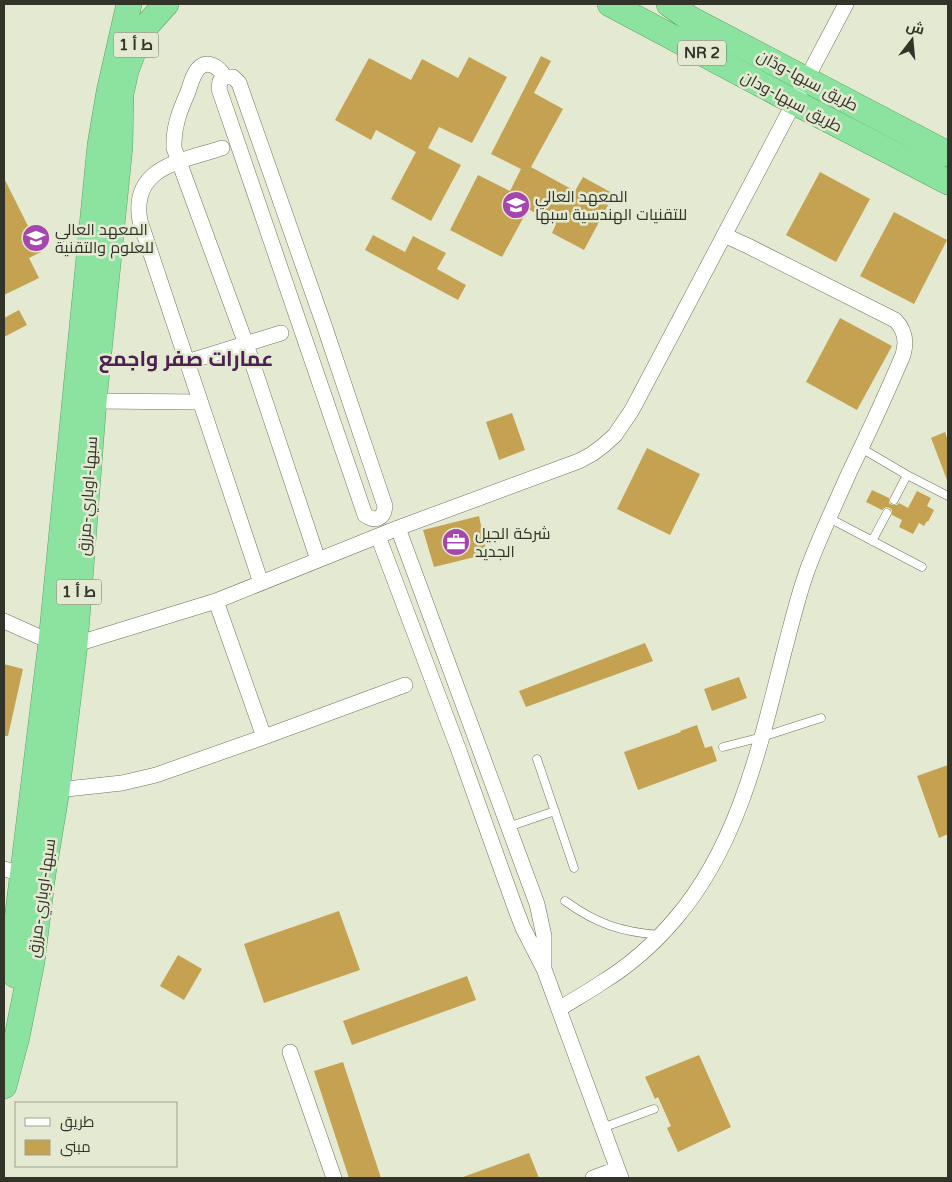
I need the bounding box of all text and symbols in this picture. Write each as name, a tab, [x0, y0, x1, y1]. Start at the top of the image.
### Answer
north arrow	[887, 15, 937, 65]
text: ش	[904, 17, 926, 39]
road number: ط أ 1	[114, 32, 158, 58]
road number: NR 2	[678, 40, 726, 66]
street label: طريق سبها-ودّان	[753, 46, 862, 116]
street label: طريق سبها-ودان	[737, 67, 846, 137]
place label: المعهد العالي للتقنيات الهندسية سبها	[535, 187, 687, 225]
school or university icon: المعهد العالي للتقنيات الهندسية سبها	[501, 190, 531, 220]
place label: المعهد العالي للعلوم والتقنية	[55, 220, 154, 259]
school or university icon: المعهد العالي للعلوم والتقنية	[21, 223, 51, 253]
district label: عمارات صفر واجمع	[99, 347, 273, 373]
street label: سبها-اوباري-مرزق	[74, 436, 105, 557]
place label: شركة الجيل الجديد	[475, 524, 550, 562]
office icon: شركة الجيل الجديد	[441, 527, 471, 557]
road number: ط أ 1	[56, 580, 102, 604]
street label: سبها-اوباري-مرزق	[24, 837, 63, 959]
legend	[15, 1102, 178, 1167]
text: طريق	[60, 1113, 94, 1132]
text: مبنى	[60, 1138, 91, 1157]

